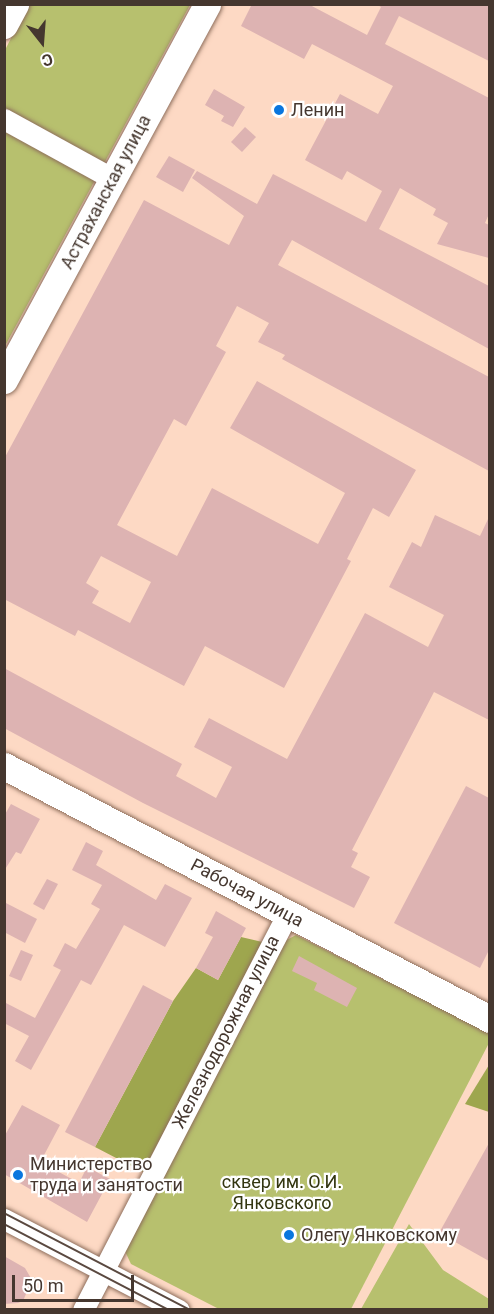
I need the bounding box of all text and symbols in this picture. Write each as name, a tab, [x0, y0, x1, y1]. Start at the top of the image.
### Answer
north arrow	[12, 12, 72, 72]
text: С	[40, 49, 55, 70]
place label: Ленин	[291, 99, 344, 121]
marker: Ленин	[272, 103, 286, 117]
street label: Астраханская улица	[56, 111, 156, 273]
street label: Рабочая улица	[187, 854, 307, 932]
street label: Железнодорожная улица	[168, 932, 284, 1132]
place label: Министерство труда и занятости	[30, 1154, 183, 1196]
marker: Министерство труда и занятости	[11, 1168, 25, 1182]
park label: сквер им. О.И. Янковского	[222, 1172, 342, 1214]
place label: Олегу Янковскому	[301, 1224, 457, 1246]
marker: Олегу Янковскому	[282, 1228, 296, 1242]
scale bar	[15, 1263, 136, 1301]
text: 50 m	[23, 1275, 63, 1296]

